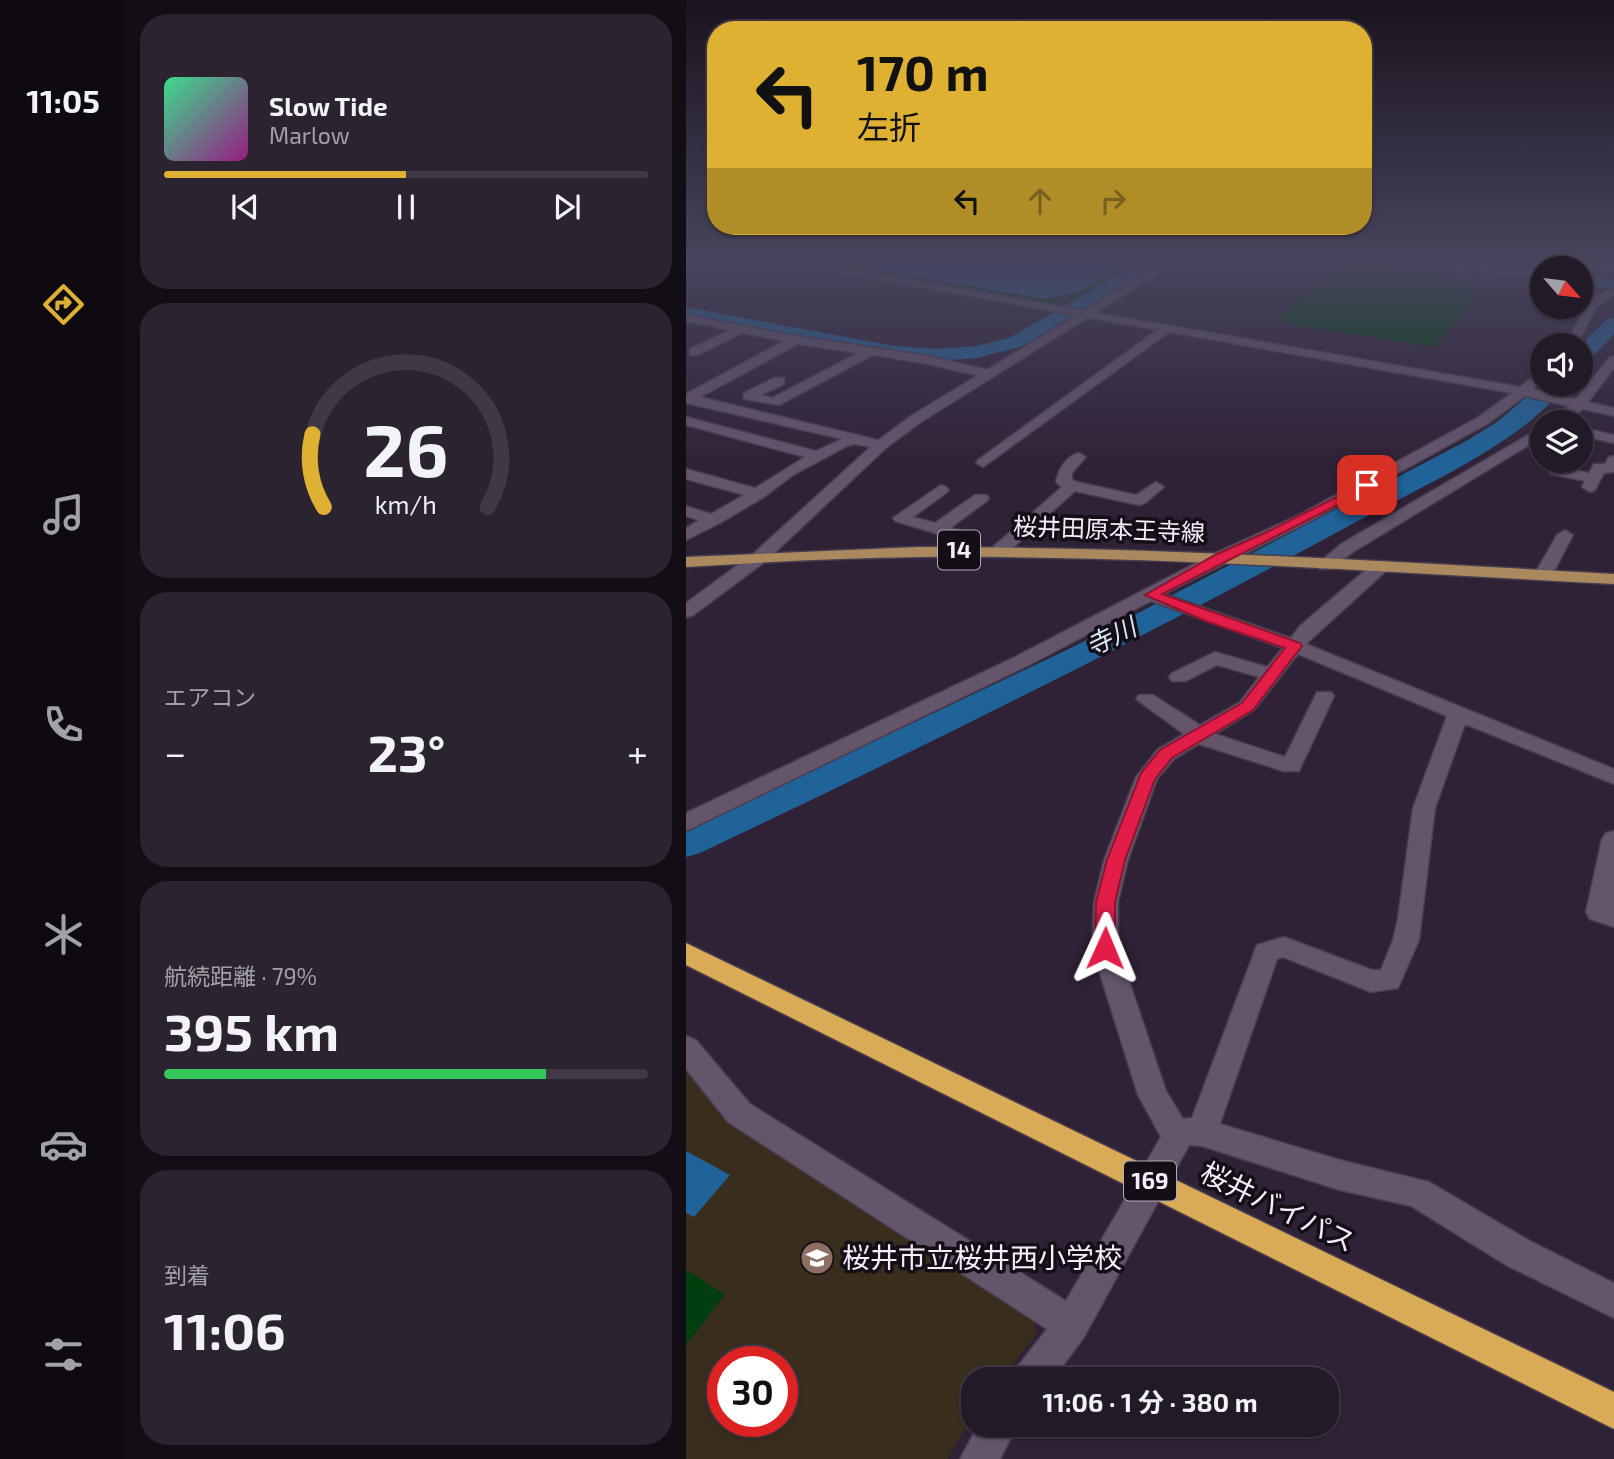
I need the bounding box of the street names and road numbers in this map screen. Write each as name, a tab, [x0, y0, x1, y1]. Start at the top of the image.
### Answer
street label: 桜井田原本王寺線	[1013, 511, 1205, 546]
road number: 14	[938, 530, 980, 570]
street label: 桜井バイパス	[1196, 1154, 1361, 1258]
road number: 169	[1124, 1162, 1176, 1200]

